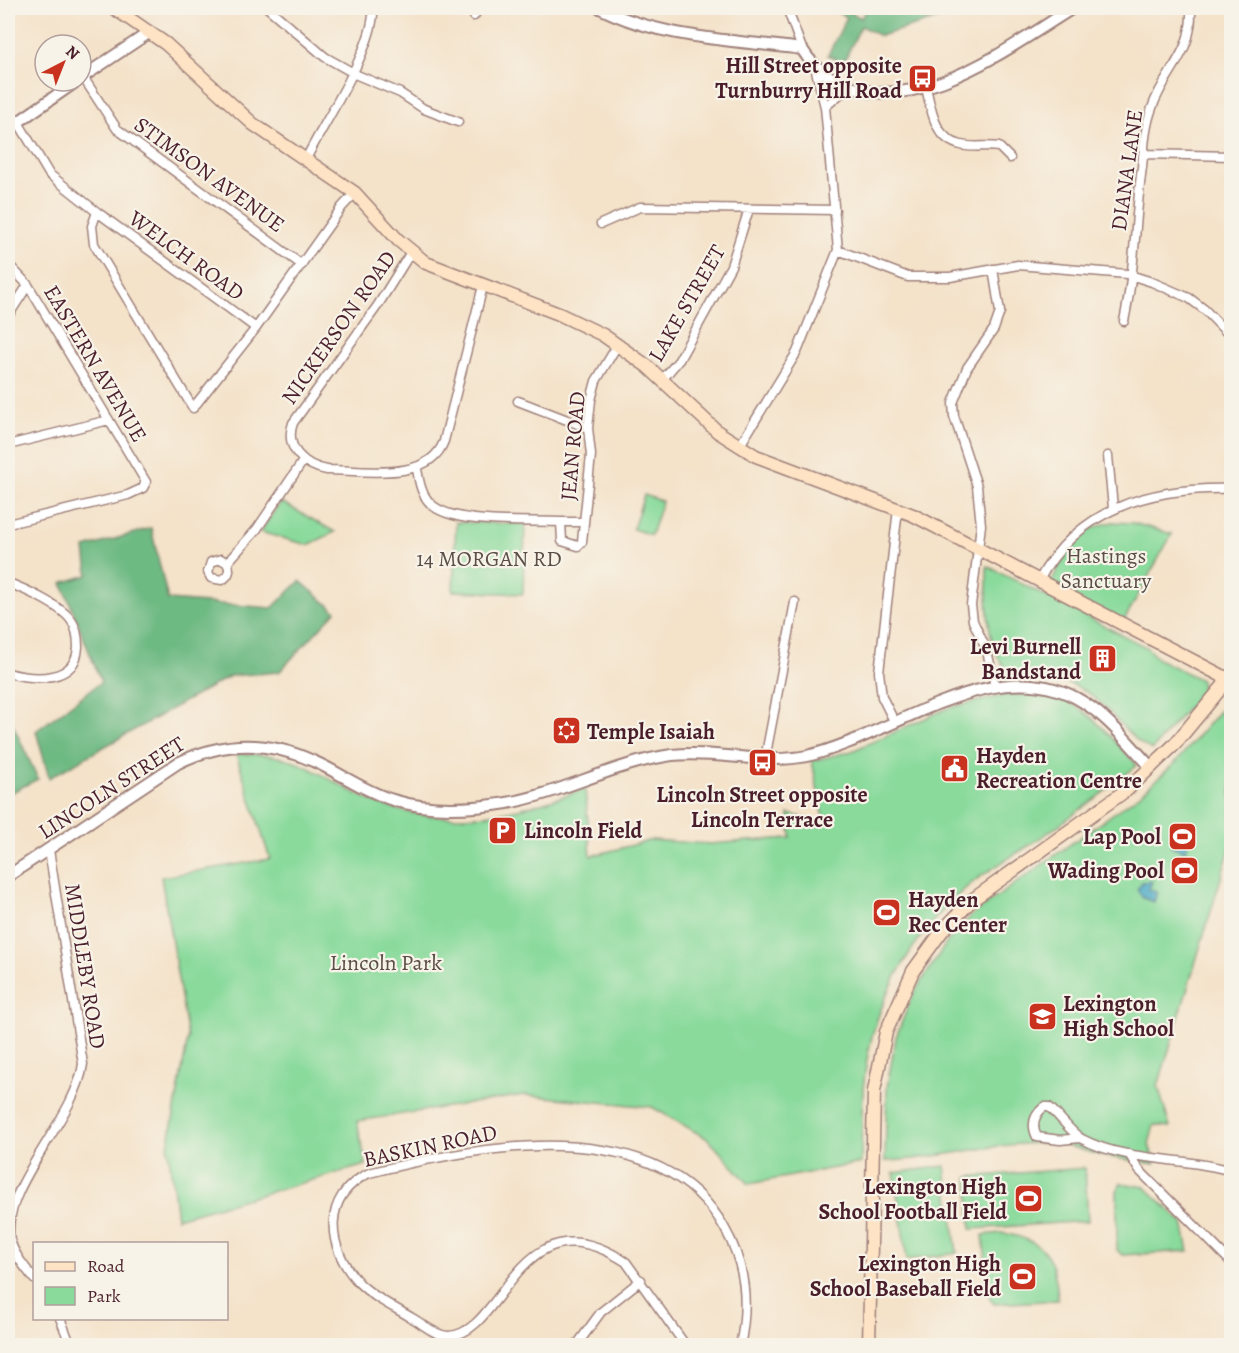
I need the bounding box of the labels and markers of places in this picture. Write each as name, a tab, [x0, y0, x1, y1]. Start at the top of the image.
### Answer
place label: Hill Street opposite Turnburry Hill Road	[715, 51, 902, 106]
bus stop icon: Hill Street opposite Turnburry Hill Road	[907, 62, 939, 94]
place label: Levi Burnell Bandstand	[970, 632, 1081, 687]
building icon: Levi Burnell Bandstand	[1086, 643, 1118, 675]
synagogue icon: Temple Isaiah	[550, 715, 582, 747]
place label: Temple Isaiah	[587, 717, 715, 747]
place label: Hayden Recreation Centre	[976, 741, 1142, 796]
bus stop icon: Lincoln Street opposite Lincoln Terrace	[746, 746, 778, 778]
public building icon: Hayden Recreation Centre	[939, 752, 971, 784]
place label: Lincoln Street opposite Lincoln Terrace	[656, 780, 868, 835]
parking icon: Lincoln Field	[487, 814, 519, 846]
place label: Lincoln Field	[524, 816, 642, 846]
sports icon: Lap Pool	[1166, 820, 1198, 852]
place label: Lap Pool	[1083, 822, 1161, 852]
sports icon: Wading Pool	[1169, 854, 1201, 886]
place label: Wading Pool	[1047, 856, 1164, 886]
place label: Hayden Rec Center	[908, 885, 1007, 940]
sports icon: Hayden Rec Center	[871, 896, 903, 928]
place label: Lexington High School	[1063, 989, 1174, 1044]
school or university icon: Lexington High School	[1026, 1000, 1058, 1032]
place label: Lexington High School Football Field	[819, 1172, 1007, 1227]
sports icon: Lexington High School Football Field	[1012, 1183, 1044, 1215]
place label: Lexington High School Baseball Field	[810, 1249, 1001, 1304]
sports icon: Lexington High School Baseball Field	[1006, 1260, 1038, 1292]

